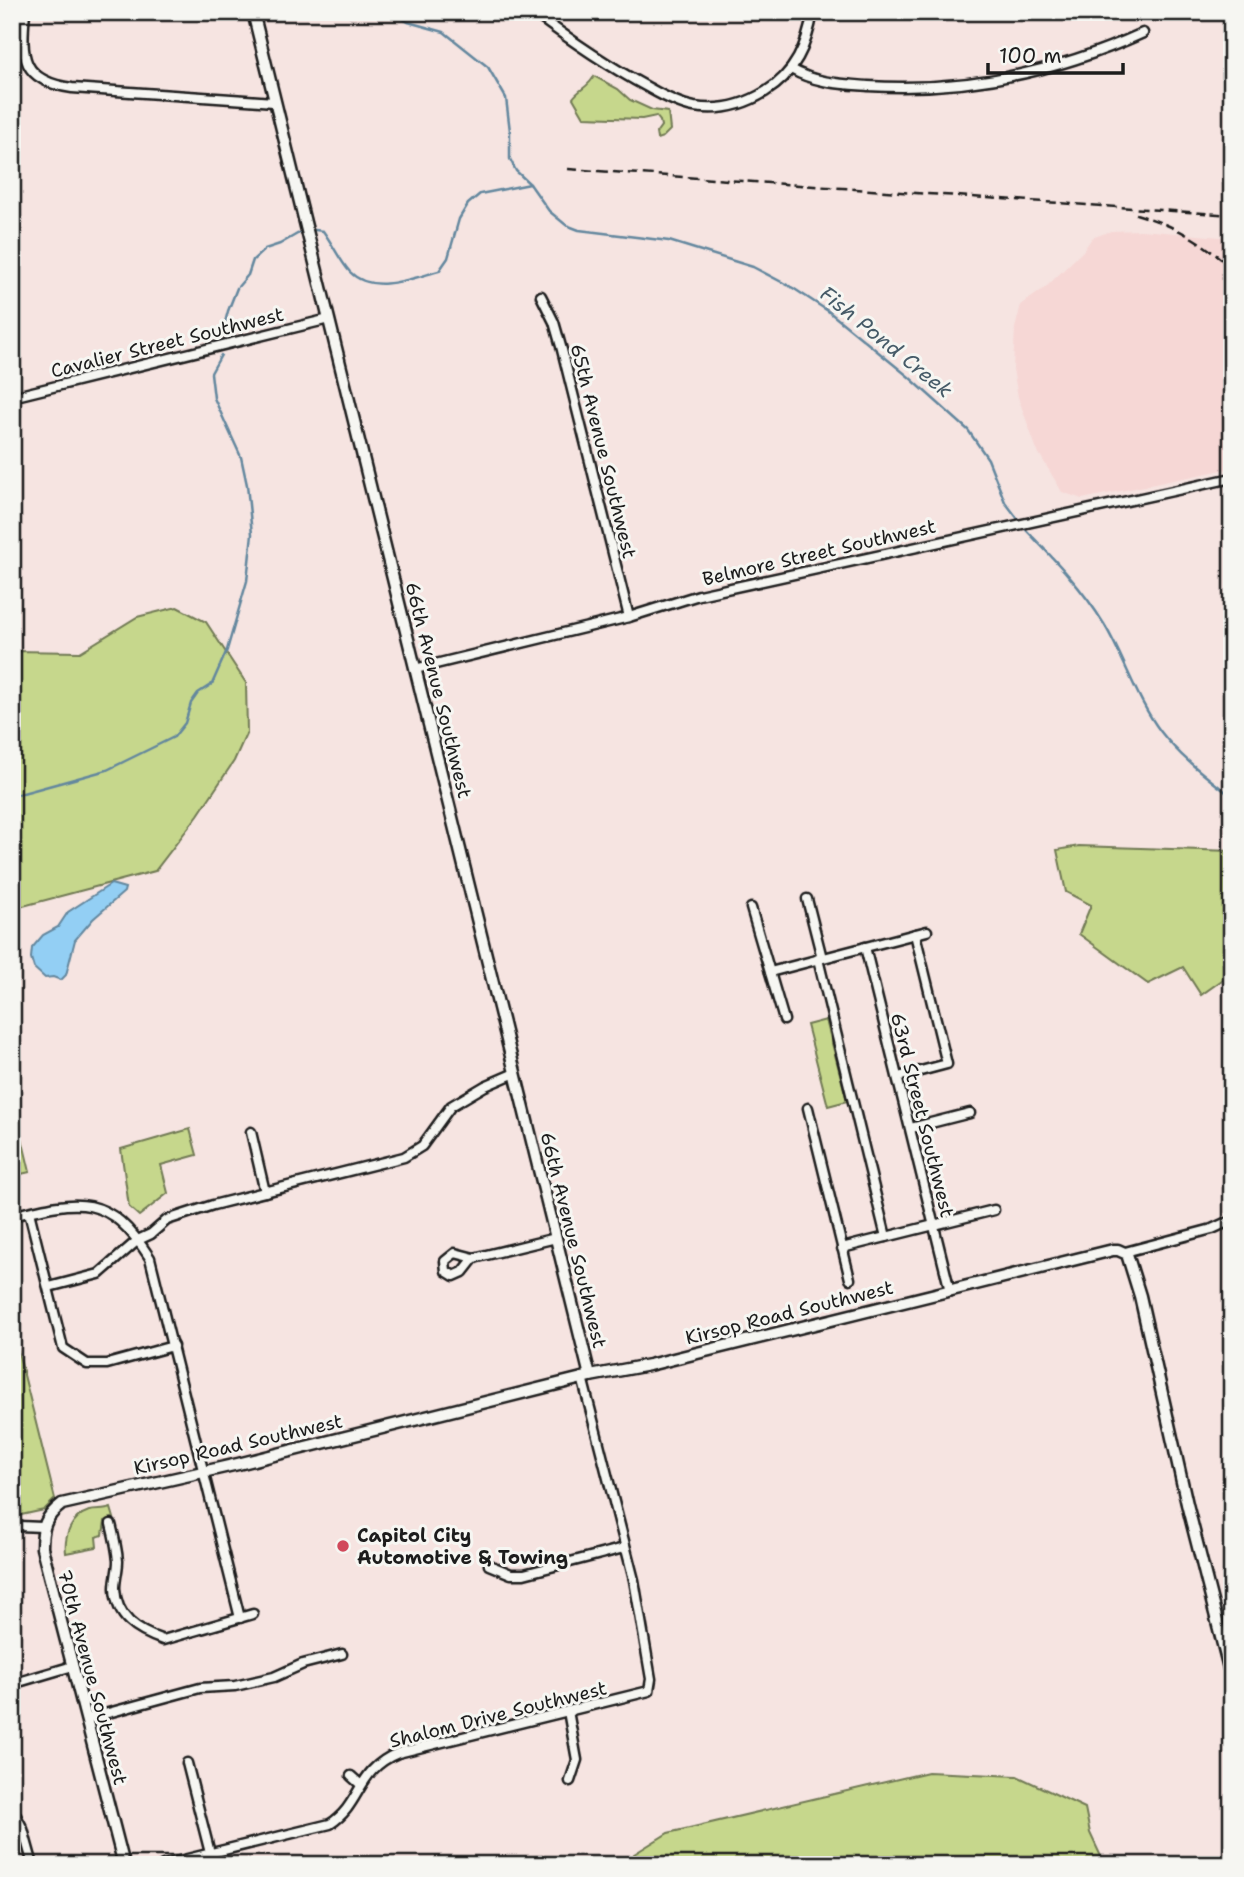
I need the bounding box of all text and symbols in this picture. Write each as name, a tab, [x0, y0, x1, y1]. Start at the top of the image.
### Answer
scale bar	[988, 32, 1123, 76]
text: 100 m	[999, 42, 1062, 70]
water label: Fish Pond Creek	[814, 280, 958, 404]
street label: Cavalier Street Southwest	[48, 301, 286, 384]
street label: 65th Avenue Southwest	[565, 341, 642, 561]
street label: Belmore Street Southwest	[700, 513, 938, 592]
street label: 66th Avenue Southwest	[400, 579, 477, 801]
street label: 63rd Street Southwest	[885, 1010, 960, 1220]
street label: 66th Avenue Southwest	[535, 1129, 612, 1351]
street label: Kirsop Road Southwest	[683, 1275, 896, 1350]
street label: Kirsop Road Southwest	[131, 1408, 345, 1481]
place label: Capitol City Automotive & Towing	[357, 1523, 568, 1570]
marker: Capitol City Automotive & Towing	[335, 1538, 351, 1554]
street label: 70th Avenue Southwest	[52, 1567, 133, 1788]
street label: Shalom Drive Southwest	[387, 1675, 609, 1754]

